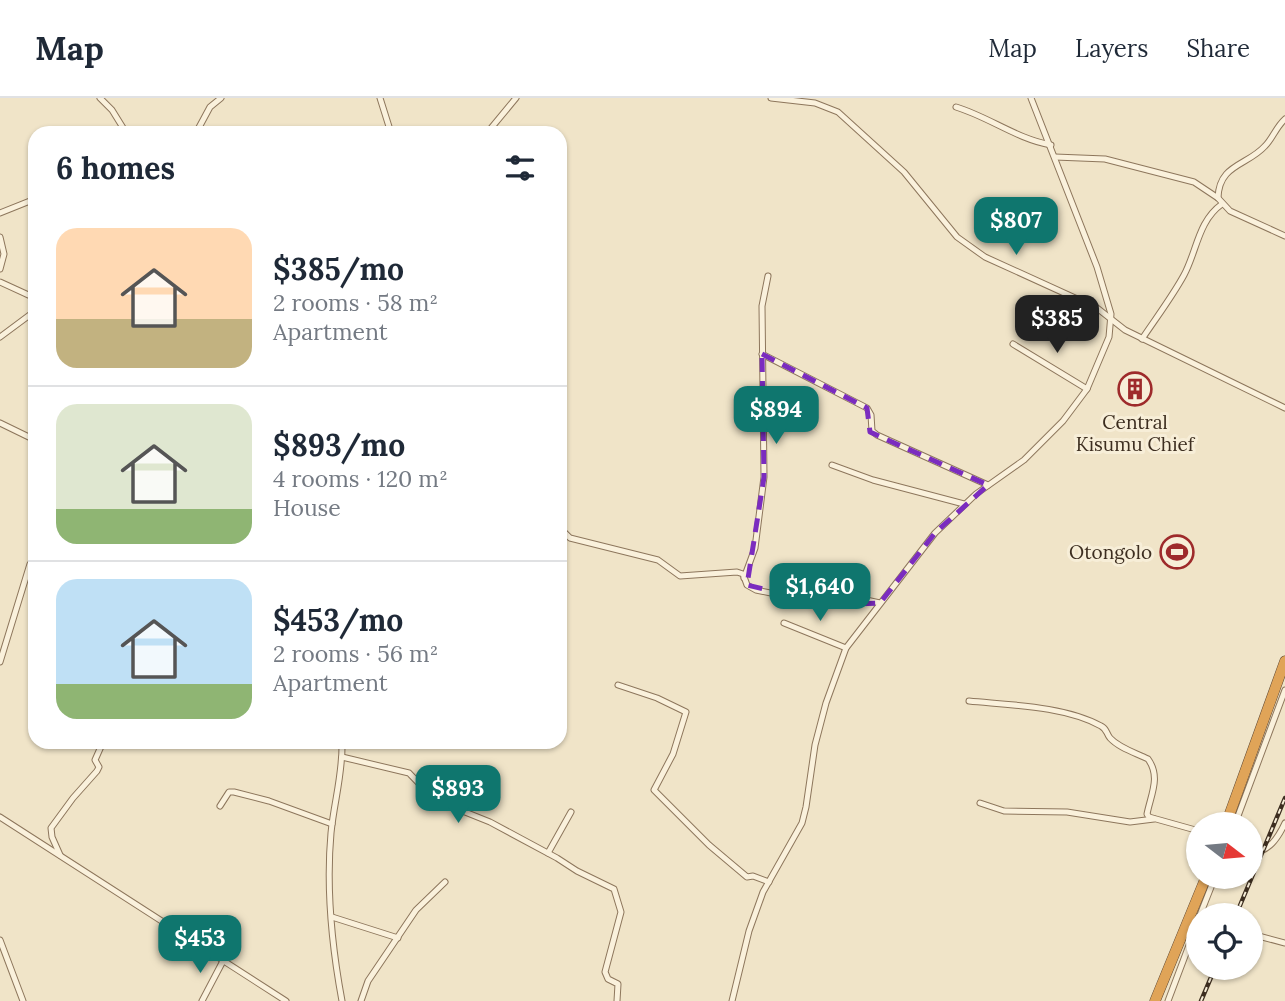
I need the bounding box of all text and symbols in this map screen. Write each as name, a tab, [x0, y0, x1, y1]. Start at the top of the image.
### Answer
text: Map	[35, 27, 104, 69]
text: Map	[988, 33, 1037, 64]
text: Layers	[1075, 33, 1148, 64]
text: Share	[1186, 33, 1250, 64]
text: 6 homes	[56, 149, 175, 187]
icon: filters	[501, 149, 539, 187]
pin: $807	[975, 198, 1057, 257]
text: $807	[990, 205, 1042, 234]
text: $385/mo	[273, 250, 404, 288]
icon: home	[112, 256, 196, 340]
text: 2 rooms · 58 m²	[273, 288, 438, 317]
pin: $385	[1016, 296, 1098, 355]
text: $385	[1031, 303, 1083, 332]
text: Apartment	[273, 317, 388, 346]
building icon: Central Kisumu Chief	[1116, 370, 1154, 408]
pin: $894	[735, 386, 817, 446]
text: $894	[750, 394, 802, 423]
place label: Central Kisumu Chief	[1076, 410, 1196, 456]
text: $893/mo	[273, 426, 405, 464]
icon: home	[112, 432, 196, 516]
text: 4 rooms · 120 m²	[273, 464, 448, 493]
text: House	[273, 493, 341, 522]
sports icon: Otongolo	[1158, 533, 1196, 571]
place label: Otongolo	[1069, 540, 1152, 564]
pin: $1,640	[763, 564, 877, 623]
text: $1,640	[785, 571, 855, 600]
text: $453/mo	[273, 601, 403, 639]
icon: home	[112, 607, 196, 691]
text: 2 rooms · 56 m²	[273, 639, 438, 668]
text: Apartment	[273, 668, 388, 697]
pin: $893	[417, 766, 499, 825]
text: $893	[432, 773, 484, 802]
north arrow	[1186, 812, 1264, 889]
map controls	[1186, 812, 1263, 980]
button: locate	[1186, 903, 1263, 980]
pin: $453	[159, 916, 241, 975]
text: $453	[174, 923, 226, 952]

